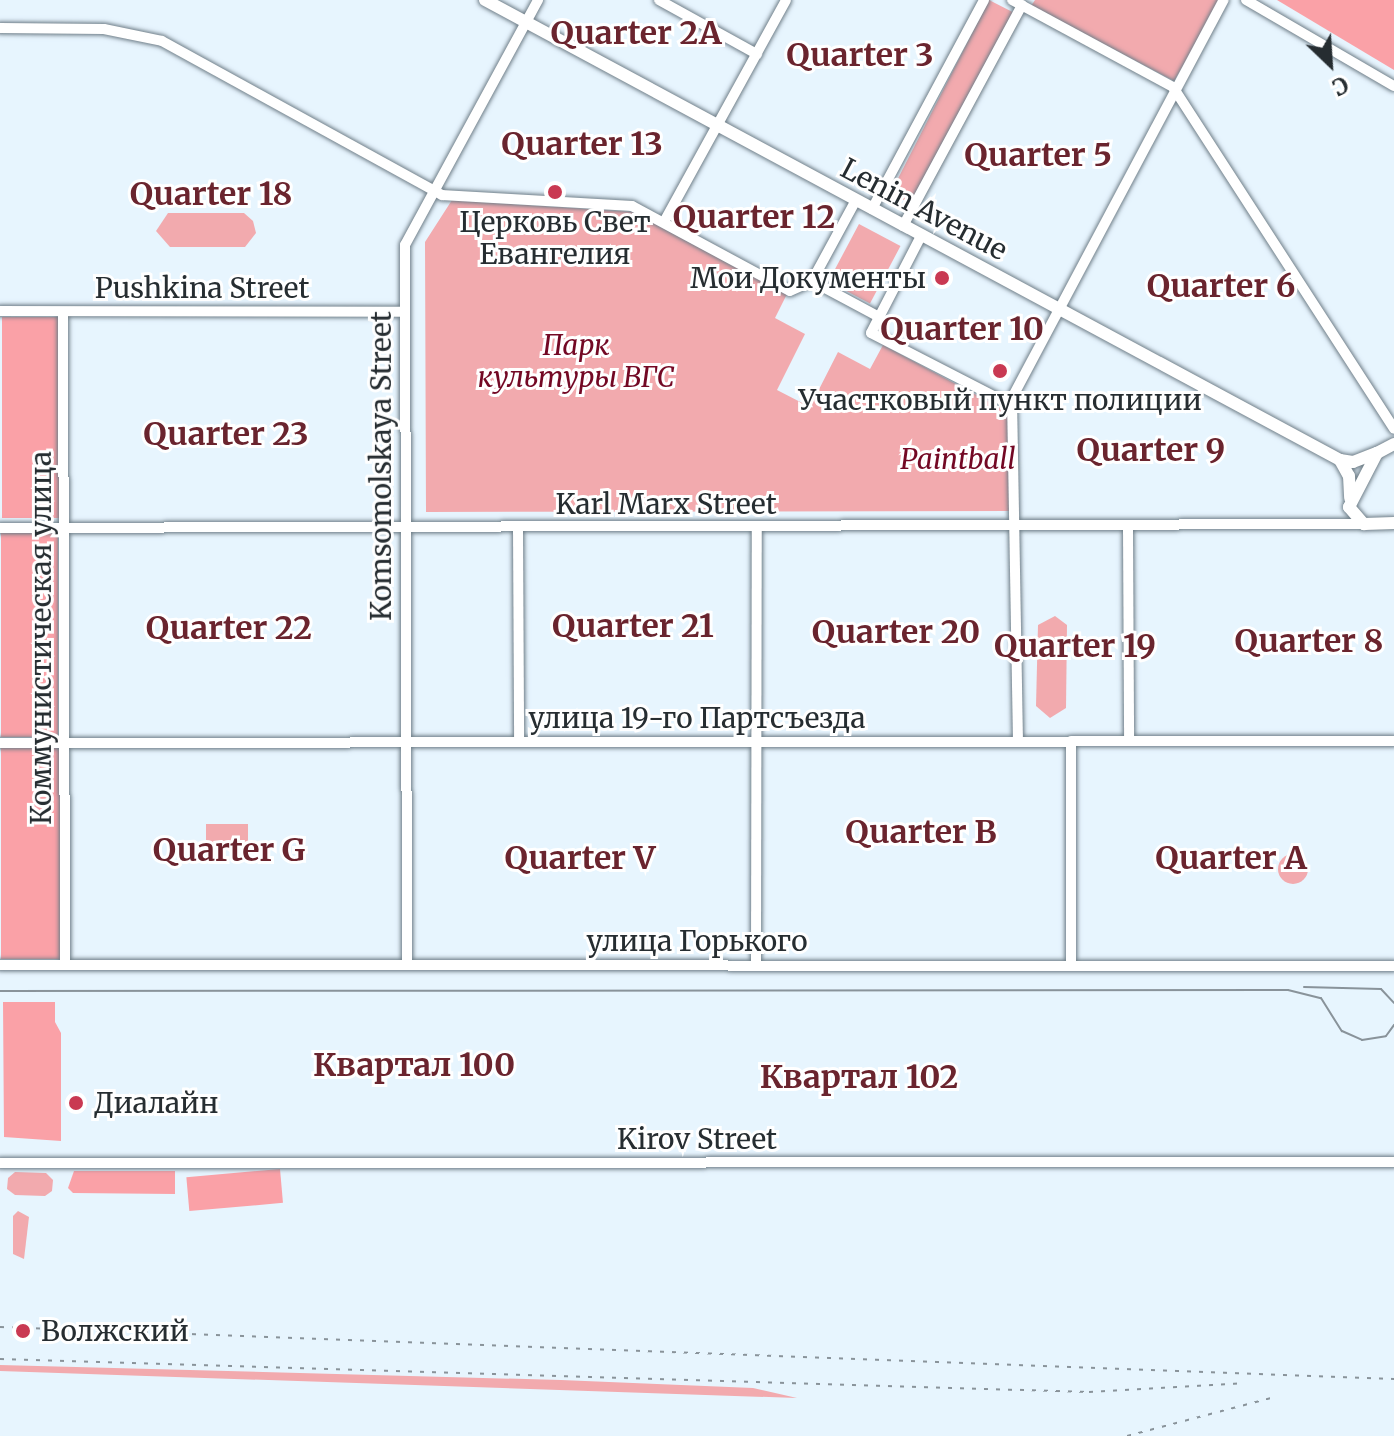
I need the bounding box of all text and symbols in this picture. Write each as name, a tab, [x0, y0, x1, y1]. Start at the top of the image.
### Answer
district label: Quarter 2A	[550, 14, 722, 52]
north arrow	[1290, 24, 1370, 104]
district label: Quarter 3	[786, 36, 934, 74]
text: С	[1328, 70, 1353, 102]
district label: Quarter 13	[501, 125, 663, 163]
district label: Quarter 5	[964, 136, 1112, 174]
street label: Lenin Avenue	[835, 151, 1013, 267]
district label: Quarter 18	[130, 175, 292, 213]
marker: Церковь Свет Евангелия	[546, 183, 564, 201]
district label: Quarter 12	[673, 198, 835, 236]
place label: Церковь Свет Евангелия	[459, 205, 651, 271]
place label: Мои Документы	[690, 261, 926, 295]
district label: Quarter 6	[1147, 267, 1295, 305]
marker: Мои Документы	[933, 269, 951, 287]
street label: Pushkina Street	[95, 271, 309, 305]
district label: Quarter 10	[880, 310, 1044, 348]
street label: Komsomolskaya Street	[364, 311, 398, 621]
park label: Парк культуры ВГС	[478, 328, 674, 394]
marker: Участковый пункт полиции	[991, 362, 1009, 380]
place label: Участковый пункт полиции	[798, 383, 1202, 417]
district label: Quarter 23	[143, 415, 309, 453]
district label: Quarter 9	[1077, 431, 1225, 469]
park label: Paintball	[900, 442, 1016, 476]
street label: Коммунистическая улица	[24, 451, 58, 825]
street label: Karl Marx Street	[555, 487, 777, 521]
district label: Quarter 21	[552, 607, 714, 645]
district label: Quarter 22	[146, 609, 312, 647]
district label: Quarter 20	[812, 613, 980, 651]
district label: Quarter 8	[1235, 622, 1383, 660]
district label: Quarter 19	[994, 627, 1156, 665]
street label: улица 19-го Партсъезда	[528, 701, 866, 735]
district label: Quarter B	[845, 813, 997, 851]
district label: Quarter G	[153, 831, 305, 869]
district label: Quarter V	[505, 839, 655, 877]
district label: Quarter A	[1155, 839, 1307, 877]
street label: улица Горького	[586, 924, 808, 958]
district label: Квартал 100	[313, 1046, 515, 1084]
district label: Квартал 102	[760, 1058, 958, 1096]
place label: Диалайн	[94, 1086, 219, 1120]
marker: Диалайн	[65, 1092, 87, 1114]
street label: Kirov Street	[617, 1122, 777, 1156]
place label: Волжский	[41, 1314, 189, 1348]
marker: Волжский	[12, 1320, 34, 1342]

